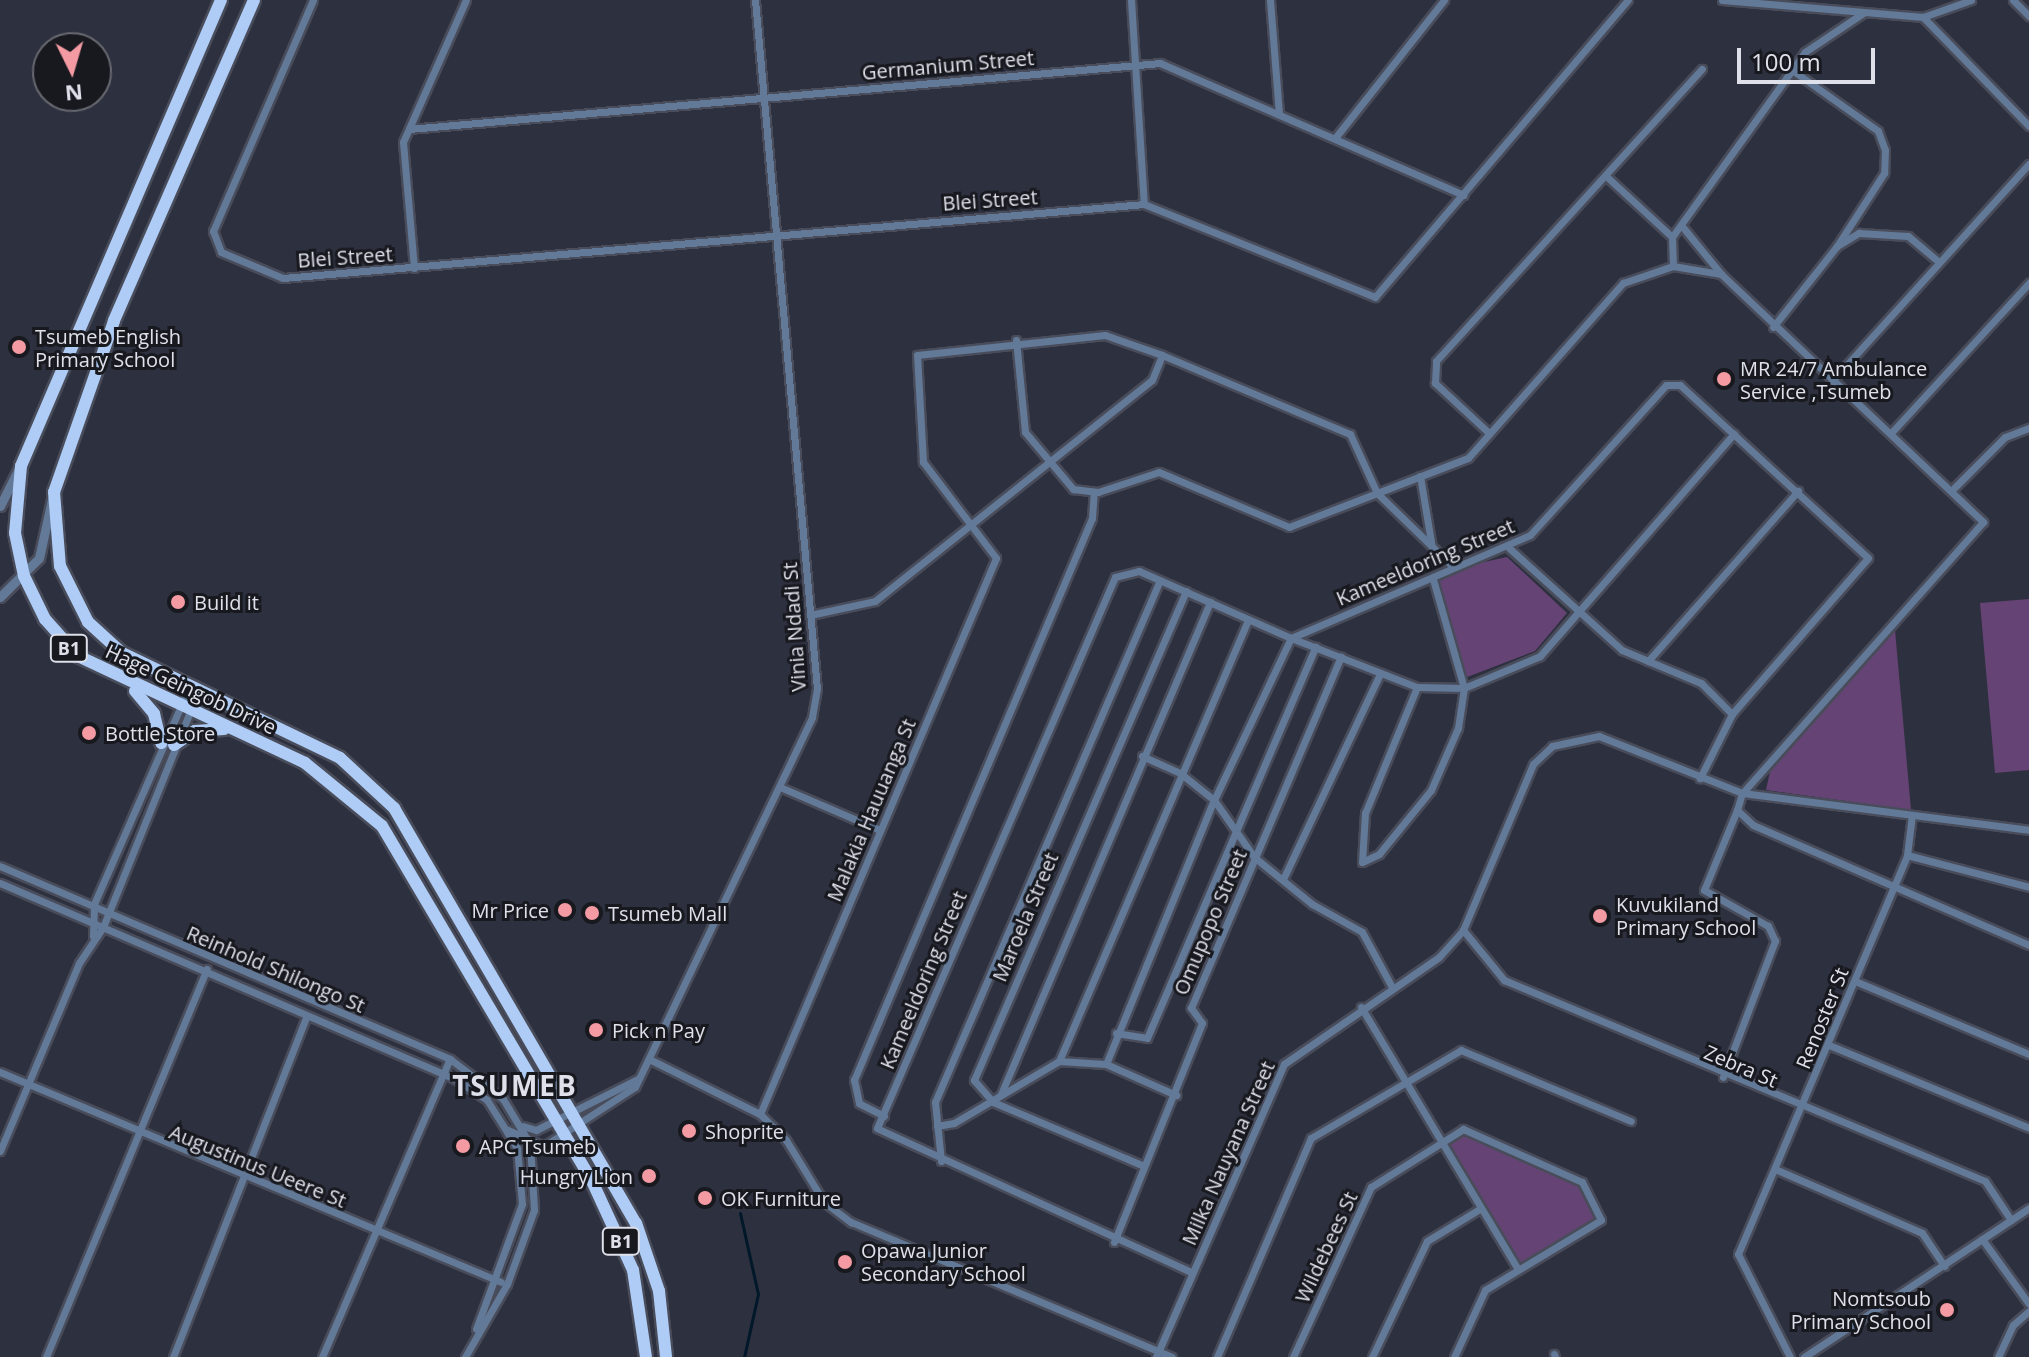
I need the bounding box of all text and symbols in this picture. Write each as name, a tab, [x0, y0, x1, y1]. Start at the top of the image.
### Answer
north arrow	[32, 32, 112, 112]
scale bar	[1741, 32, 1879, 82]
text: 100 m	[1751, 45, 1821, 78]
street label: Germanium Street	[861, 46, 1035, 84]
text: N	[64, 78, 84, 110]
street label: Blei Street	[942, 185, 1038, 215]
street label: Blei Street	[297, 242, 393, 272]
place label: Tsumeb English Primary School	[35, 324, 181, 371]
marker: Tsumeb English Primary School	[10, 338, 28, 356]
place label: MR 24/7 Ambulance Service ,Tsumeb	[1740, 356, 1927, 403]
marker: MR 24/7 Ambulance Service ,Tsumeb	[1715, 370, 1733, 388]
street label: Kameeldoring Street	[1332, 514, 1518, 610]
street label: Vinia Ndadi St	[778, 562, 810, 692]
place label: Build it	[194, 590, 259, 614]
marker: Build it	[169, 593, 187, 611]
road number: B1	[49, 634, 89, 662]
street label: Hage Geingob Drive	[102, 639, 280, 739]
street label: Malakia Hauuanga St	[822, 715, 920, 905]
place label: Bottle Store	[105, 721, 215, 745]
marker: Bottle Store	[80, 724, 98, 742]
street label: Omupopo Street	[1168, 846, 1252, 998]
street label: Maroela Street	[987, 849, 1063, 985]
street label: Kameeldoring Street	[875, 887, 971, 1073]
place label: Kuvukiland Primary School	[1616, 892, 1756, 939]
place label: Mr Price	[472, 898, 549, 922]
marker: Mr Price	[556, 901, 574, 919]
place label: Tsumeb Mall	[608, 901, 727, 925]
marker: Tsumeb Mall	[583, 904, 601, 922]
marker: Kuvukiland Primary School	[1591, 907, 1609, 925]
street label: Reinhold Shilongo St	[183, 921, 369, 1017]
street label: Renoster St	[1791, 964, 1853, 1072]
place label: Pick n Pay	[612, 1018, 705, 1042]
marker: Pick n Pay	[587, 1021, 605, 1039]
street label: Zebra St	[1701, 1040, 1781, 1092]
street label: Milka Nauyana Street	[1177, 1057, 1279, 1249]
district label: TSUMEB	[452, 1068, 578, 1102]
place label: Shoprite	[705, 1119, 784, 1143]
street label: Augustinus Ueere St	[166, 1120, 350, 1212]
marker: Shoprite	[680, 1122, 698, 1140]
place label: APC Tsumeb	[479, 1134, 596, 1158]
marker: APC Tsumeb	[454, 1137, 472, 1155]
place label: Hungry Lion	[520, 1164, 633, 1188]
marker: Hungry Lion	[640, 1167, 658, 1185]
place label: OK Furniture	[721, 1186, 841, 1210]
street label: Wildebees St	[1290, 1188, 1362, 1306]
marker: OK Furniture	[696, 1189, 714, 1207]
road number: B1	[601, 1227, 641, 1255]
place label: Opawa Junior Secondary School	[861, 1238, 1026, 1285]
marker: Opawa Junior Secondary School	[836, 1253, 854, 1271]
place label: Nomtsoub Primary School	[1791, 1286, 1931, 1333]
marker: Nomtsoub Primary School	[1938, 1301, 1956, 1319]

